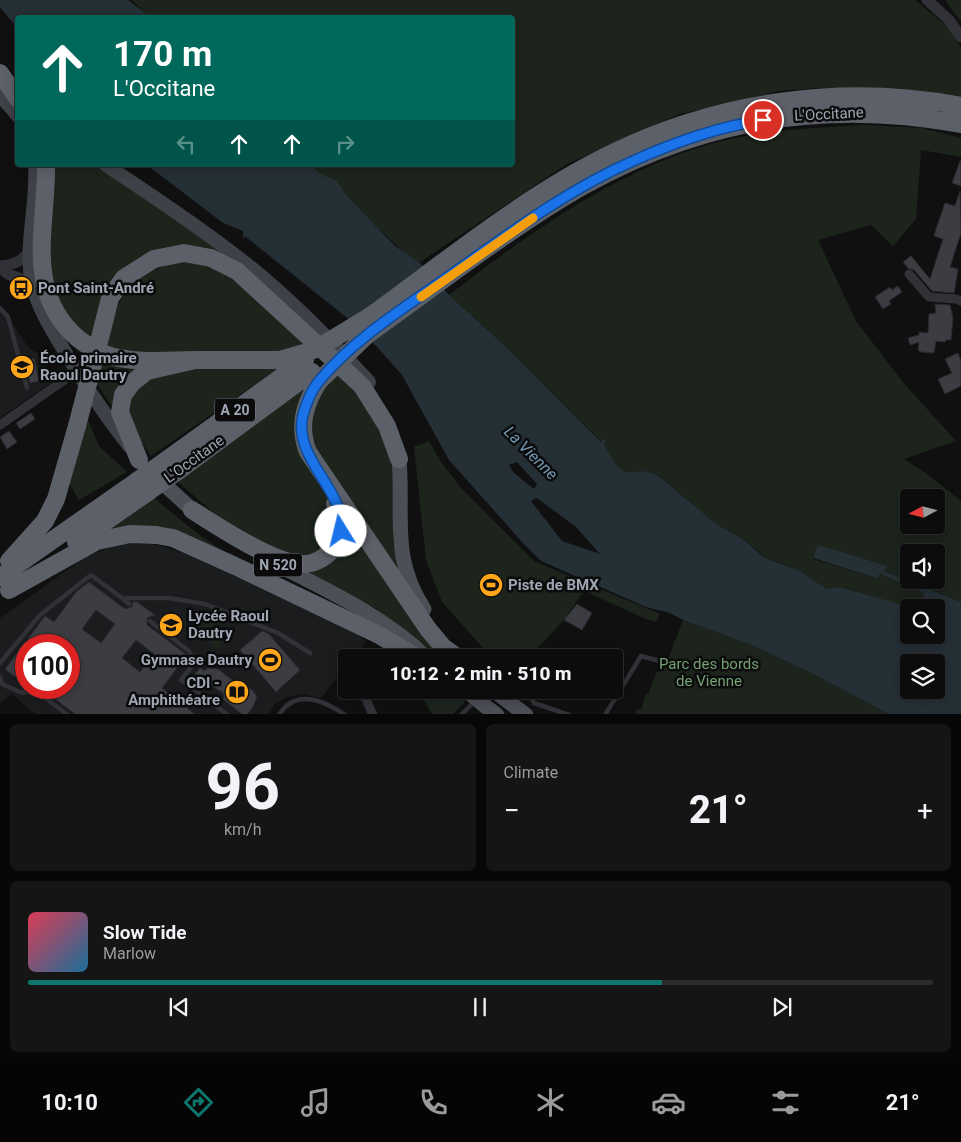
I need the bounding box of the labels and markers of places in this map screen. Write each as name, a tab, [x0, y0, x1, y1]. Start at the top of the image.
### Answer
pin	[742, 99, 784, 141]
bus stop icon: Pont Saint-André	[8, 275, 34, 301]
place label: Pont Saint-André	[38, 279, 154, 297]
place label: École primaire Raoul Dautry	[40, 349, 137, 384]
school or university icon: École primaire Raoul Dautry	[9, 354, 35, 380]
sports icon: Piste de BMX	[478, 572, 504, 598]
place label: Piste de BMX	[508, 576, 599, 594]
place label: Lycée Raoul Dautry	[188, 607, 269, 642]
school or university icon: Lycée Raoul Dautry	[158, 612, 184, 638]
sports icon: Gymnase Dautry	[257, 647, 283, 673]
place label: Gymnase Dautry	[141, 651, 252, 669]
place label: CDI - Amphithéatre	[128, 674, 220, 709]
library icon: CDI - Amphithéatre	[224, 679, 250, 705]

